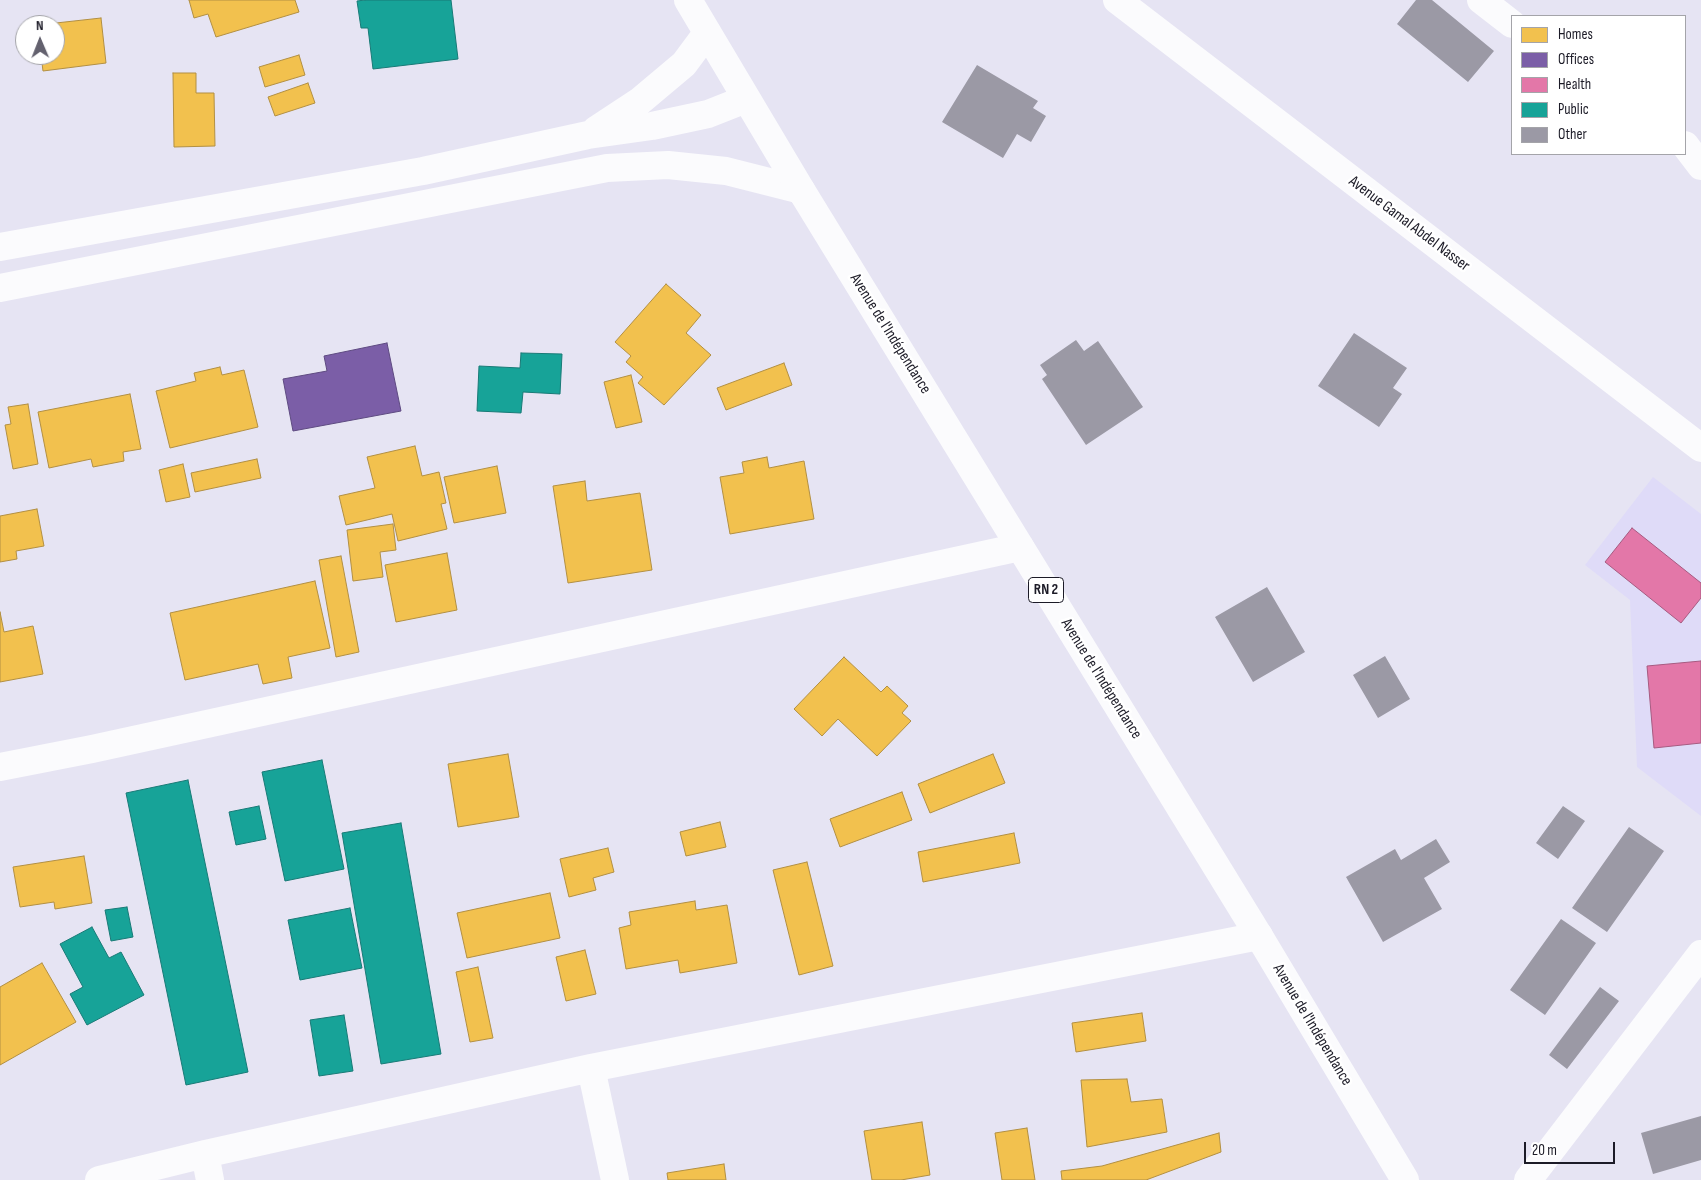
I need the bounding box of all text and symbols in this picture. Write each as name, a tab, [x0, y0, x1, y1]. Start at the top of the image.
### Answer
north arrow	[15, 15, 65, 65]
legend	[1511, 15, 1686, 155]
text: N	[36, 17, 44, 34]
text: Homes	[1558, 25, 1593, 44]
text: Offices	[1558, 50, 1594, 69]
text: Health	[1558, 75, 1591, 94]
text: Public	[1558, 100, 1589, 119]
text: Other	[1558, 125, 1587, 144]
street label: Avenue Gamal Abdel Nasser	[1345, 172, 1473, 276]
street label: Avenue de l'Indépendance	[845, 270, 935, 398]
road number: RN 2	[1028, 578, 1064, 602]
street label: Avenue de l'Indépendance	[1056, 615, 1146, 743]
street label: Avenue de l'Indépendance	[1268, 961, 1356, 1089]
scale bar	[1526, 1132, 1617, 1164]
text: 20 m	[1532, 1141, 1557, 1160]

